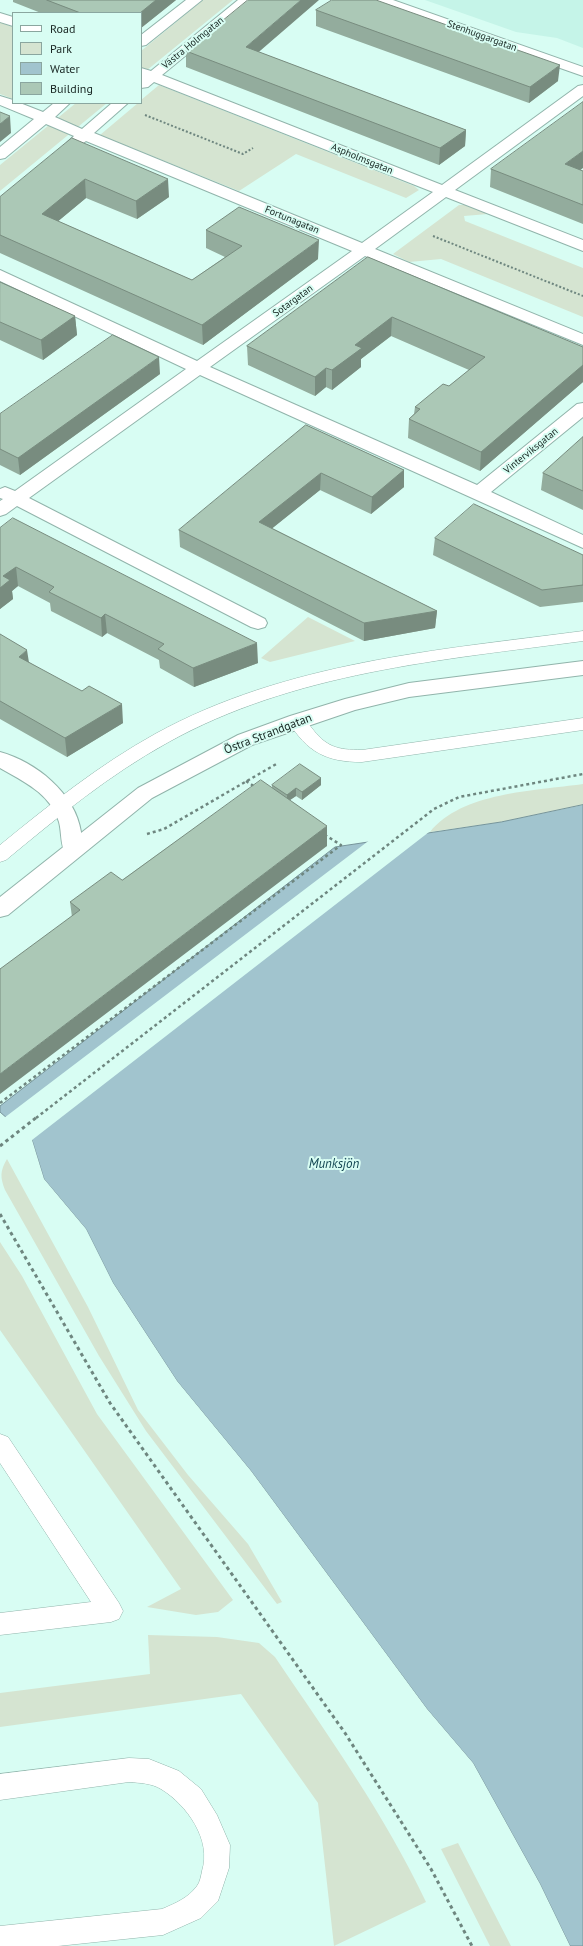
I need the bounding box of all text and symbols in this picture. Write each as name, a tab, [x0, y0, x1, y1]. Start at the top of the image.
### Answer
legend	[12, 12, 142, 104]
street label: Västra Holmgatan	[160, 14, 226, 72]
street label: Stenhuggargatan	[446, 18, 518, 54]
text: Road	[50, 21, 75, 36]
text: Park	[50, 41, 72, 56]
text: Water	[50, 61, 80, 76]
text: Building	[50, 81, 93, 96]
street label: Aspholmsgatan	[329, 141, 395, 177]
street label: Fortunagatan	[263, 204, 321, 236]
street label: Sotargatan	[271, 282, 315, 320]
street label: Vinterviksgatan	[501, 425, 561, 477]
street label: Östra Strandgatan	[222, 711, 314, 757]
water label: Munksjön	[309, 1156, 359, 1172]

